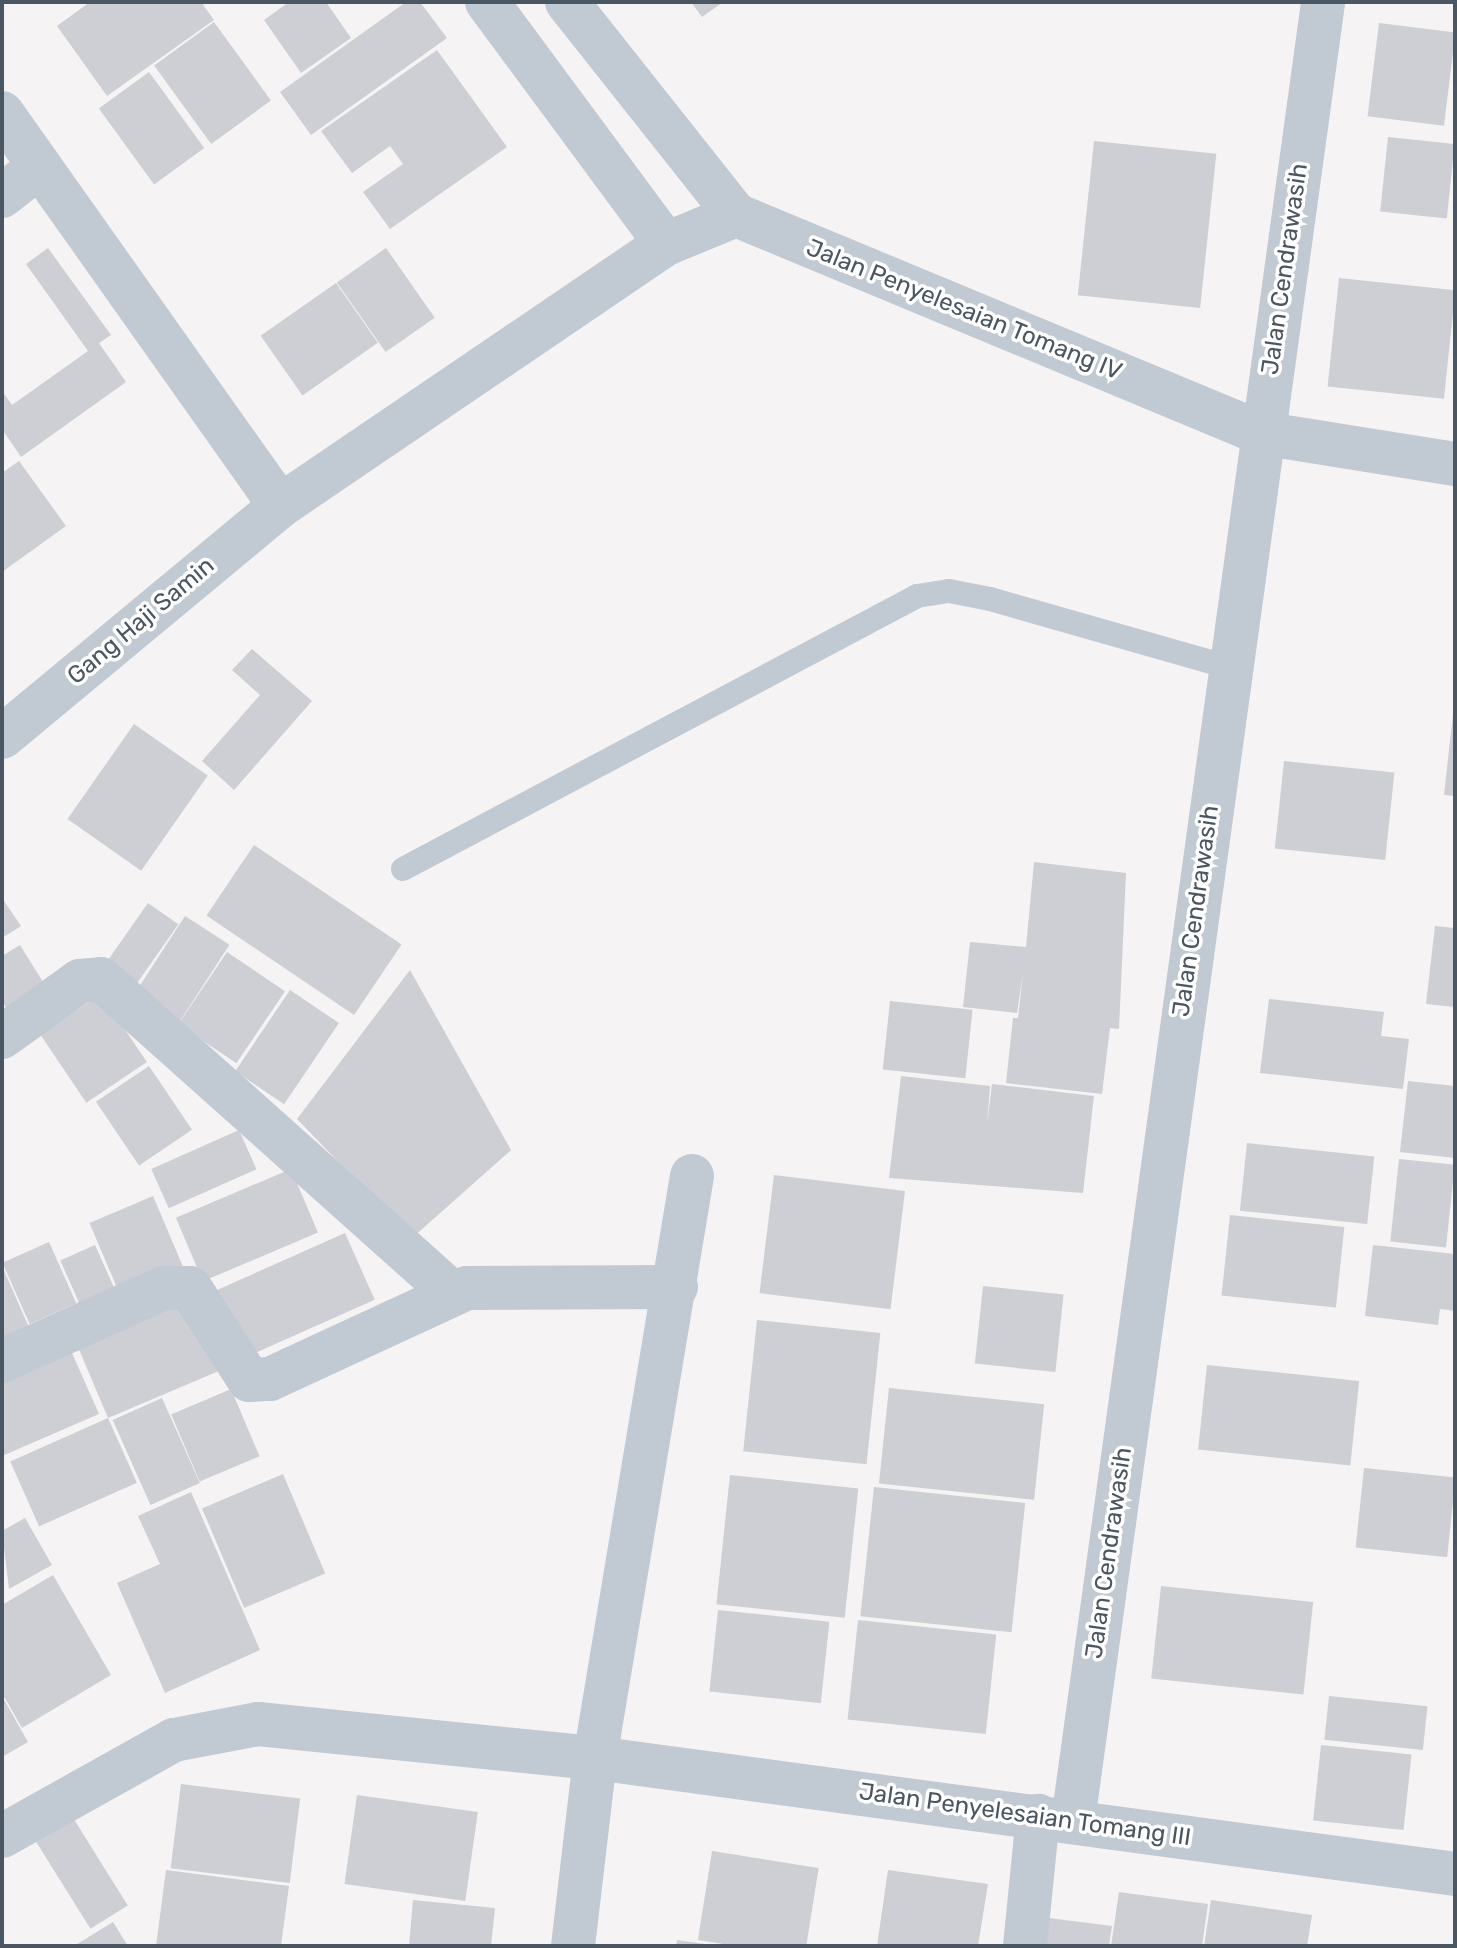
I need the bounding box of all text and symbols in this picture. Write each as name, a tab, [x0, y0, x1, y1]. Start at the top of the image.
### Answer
street label: Jalan Cendrawasih	[1256, 162, 1314, 376]
street label: Jalan Penyelesaian Tomang IV	[802, 233, 1126, 387]
street label: Gang Haji Samin	[62, 551, 220, 691]
street label: Jalan Cendrawasih	[1167, 804, 1225, 1018]
street label: Jalan Cendrawasih	[1080, 1446, 1138, 1660]
street label: Jalan Penyelesaian Tomang III	[857, 1777, 1193, 1853]

